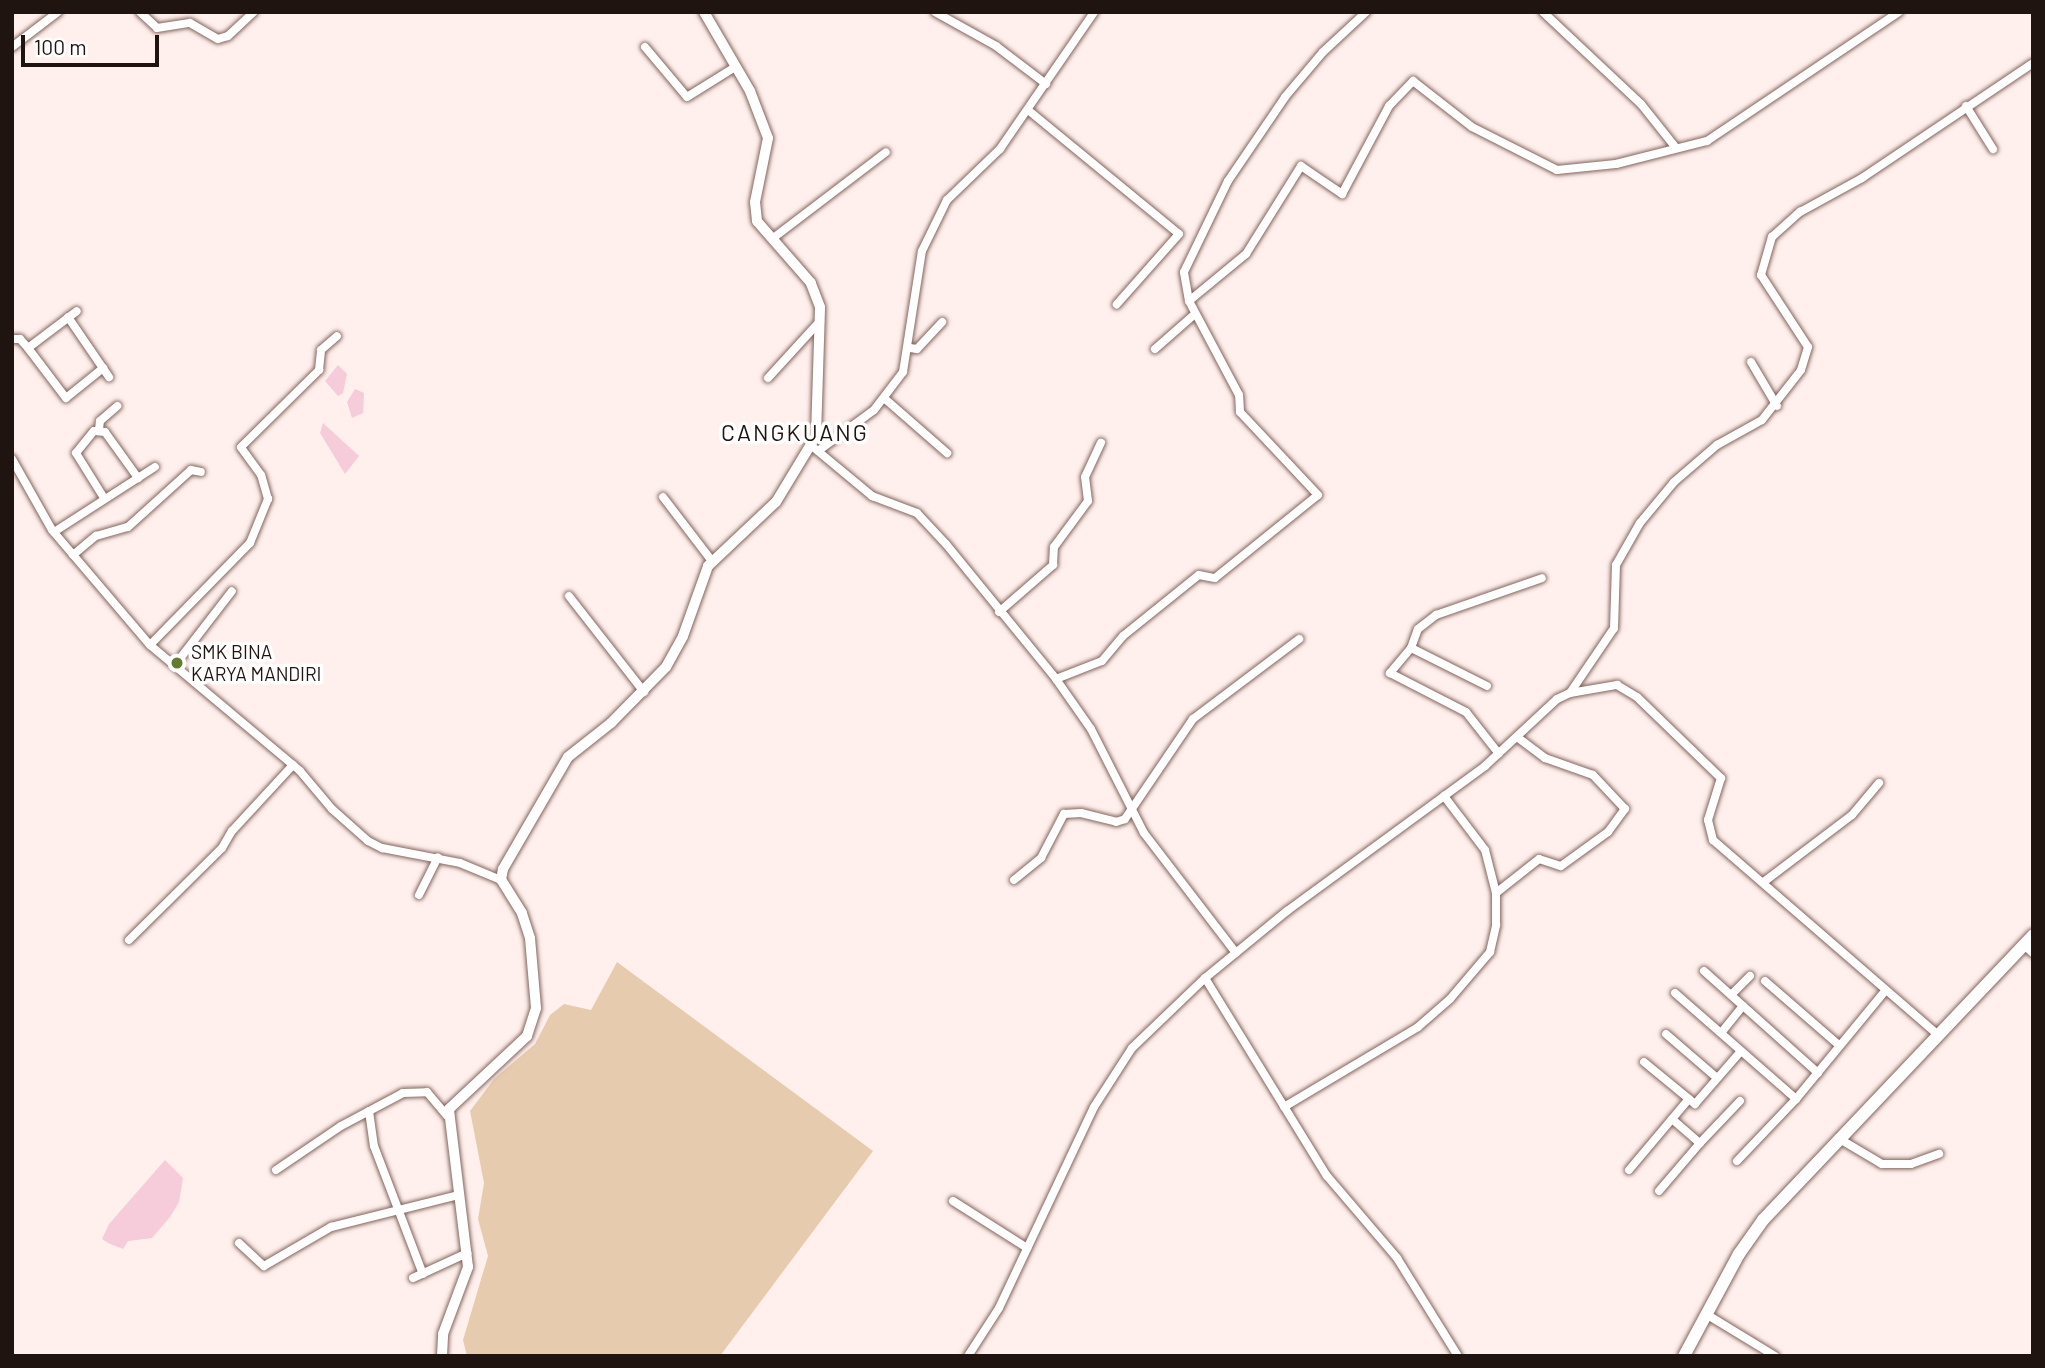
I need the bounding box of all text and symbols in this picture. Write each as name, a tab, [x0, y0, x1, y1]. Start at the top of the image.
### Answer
scale bar	[24, 21, 163, 65]
text: 100 m	[34, 34, 87, 59]
district label: CANGKUANG	[722, 418, 868, 446]
place label: SMK BINA KARYA MANDIRI	[191, 641, 322, 685]
marker: SMK BINA KARYA MANDIRI	[169, 655, 185, 671]

